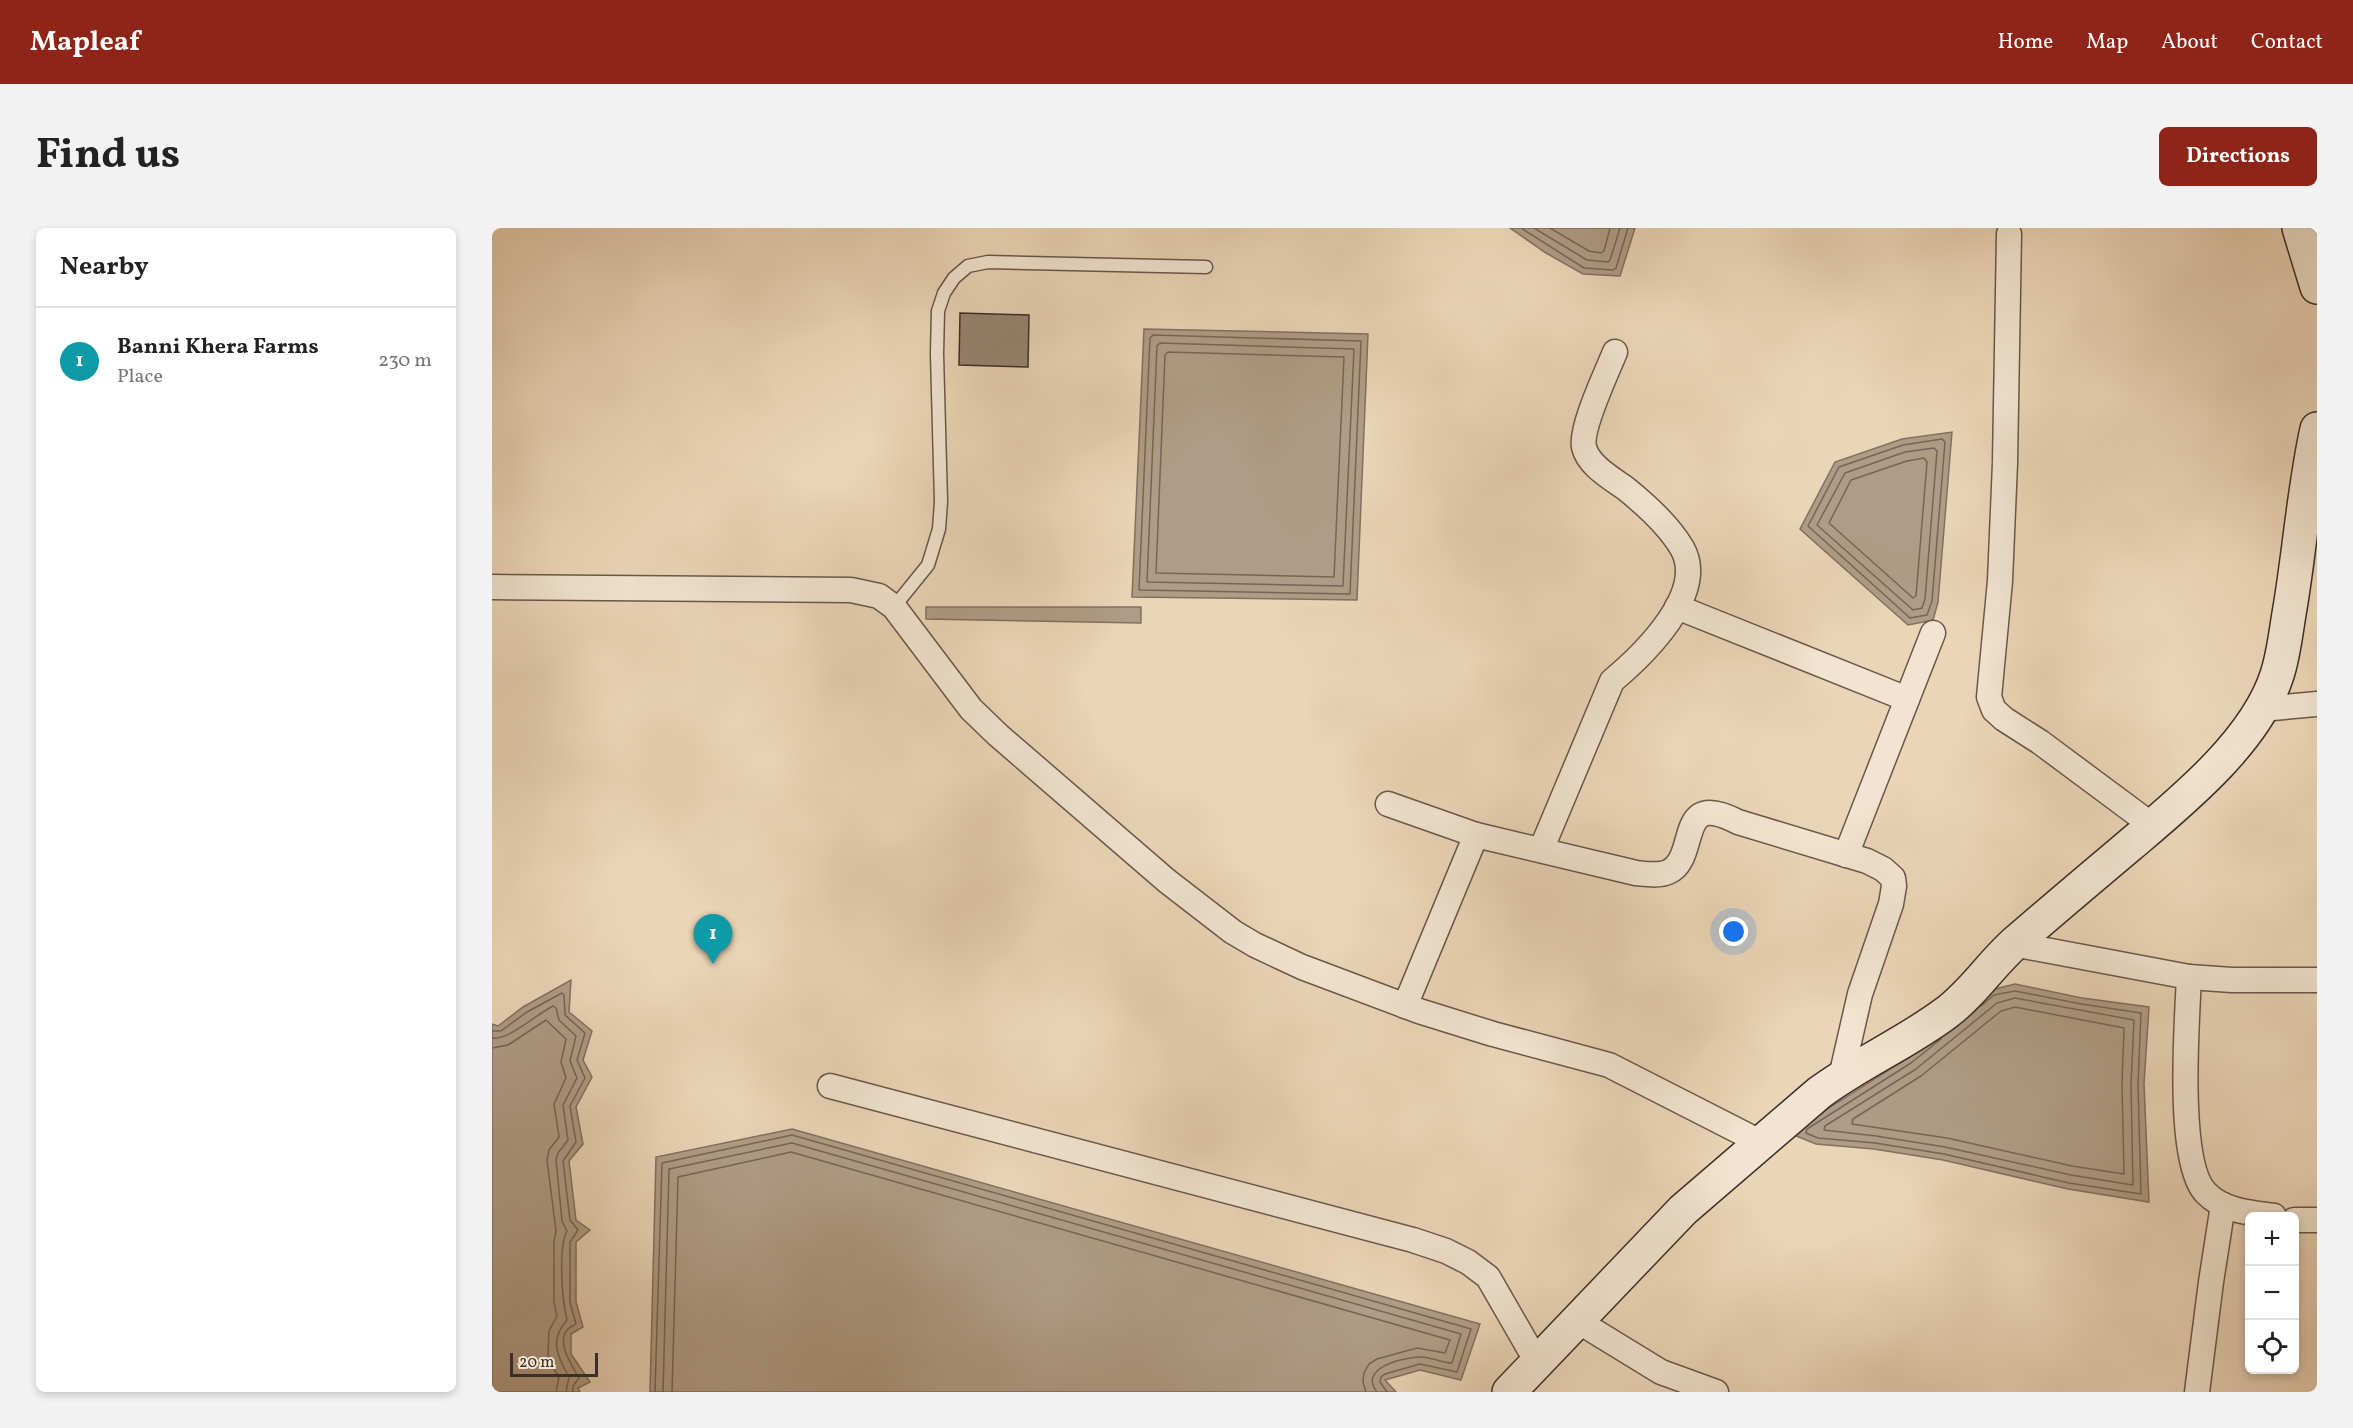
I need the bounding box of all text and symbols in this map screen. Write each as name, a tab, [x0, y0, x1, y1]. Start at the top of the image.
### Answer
text: Mapleaf	[30, 23, 140, 62]
text: Home	[1998, 28, 2053, 57]
text: Map	[2086, 28, 2128, 57]
text: About	[2161, 28, 2218, 57]
text: Contact	[2251, 28, 2323, 57]
text: Find us	[36, 127, 180, 186]
button: Directions	[2159, 127, 2317, 186]
text: Nearby	[60, 249, 149, 285]
text: Banni Khera Farms	[117, 332, 319, 363]
text: 1	[75, 347, 84, 375]
text: 230 m	[378, 347, 432, 375]
text: Place	[117, 363, 163, 391]
pin: 1	[694, 914, 732, 964]
your location	[1719, 917, 1748, 946]
map controls	[2245, 1212, 2299, 1374]
button: +	[2245, 1212, 2299, 1266]
button: −	[2245, 1266, 2299, 1320]
button: locate	[2245, 1320, 2299, 1374]
scale bar	[510, 1350, 598, 1378]
text: 20 m	[519, 1352, 554, 1374]

